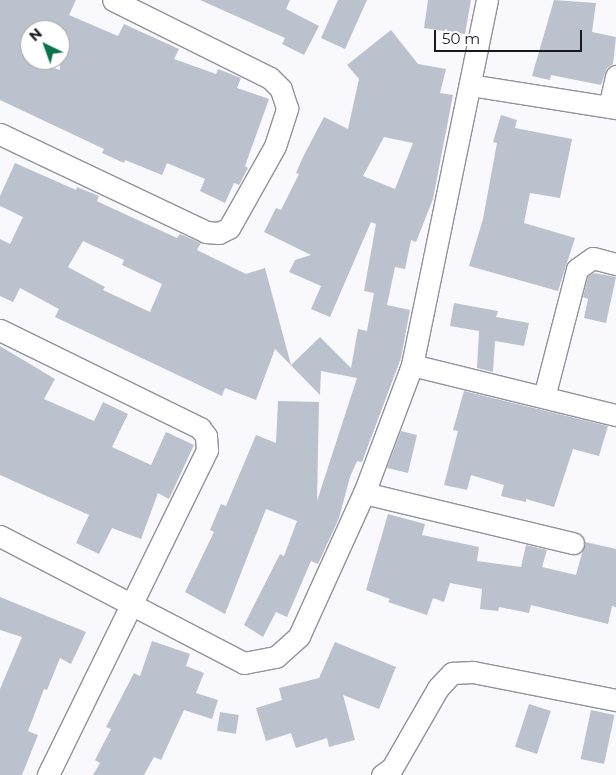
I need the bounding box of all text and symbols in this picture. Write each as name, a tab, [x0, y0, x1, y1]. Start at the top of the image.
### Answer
north arrow	[20, 20, 70, 70]
scale bar	[436, 20, 584, 52]
text: N	[25, 24, 46, 45]
text: 50 m	[442, 29, 480, 48]

